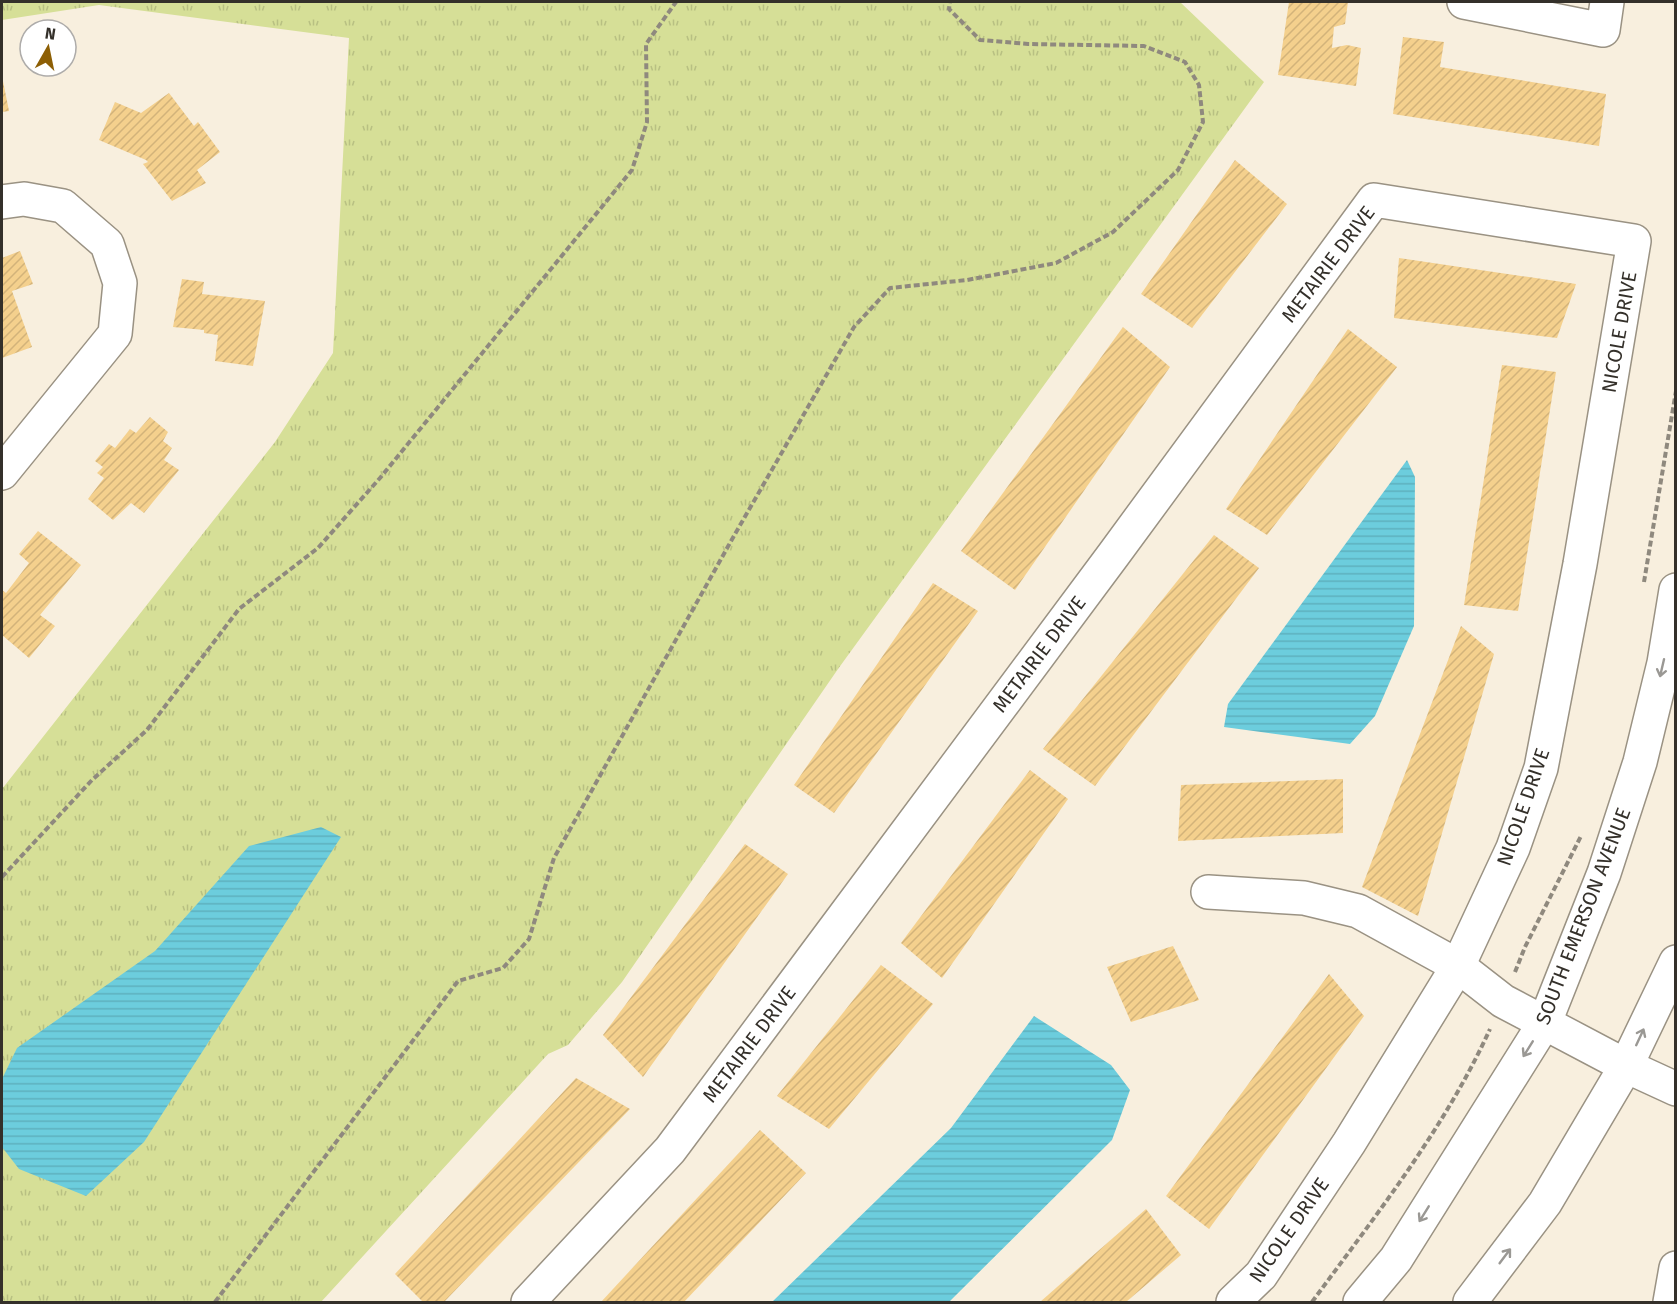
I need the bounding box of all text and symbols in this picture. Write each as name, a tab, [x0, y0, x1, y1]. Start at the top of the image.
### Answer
north arrow	[18, 18, 78, 78]
text: N	[44, 23, 57, 44]
street label: METAIRIE DRIVE	[1276, 201, 1380, 327]
street label: NICOLE DRIVE	[1597, 269, 1641, 395]
street label: METAIRIE DRIVE	[987, 591, 1091, 717]
one-way arrow	[1656, 659, 1668, 678]
street label: NICOLE DRIVE	[1492, 745, 1554, 869]
street label: SOUTH EMERSON AVENUE	[1531, 804, 1635, 1028]
street label: METAIRIE DRIVE	[697, 981, 801, 1107]
one-way arrow	[1635, 1028, 1647, 1046]
one-way arrow	[1522, 1040, 1534, 1057]
street label: NICOLE DRIVE	[1244, 1173, 1334, 1287]
one-way arrow	[1418, 1205, 1430, 1222]
one-way arrow	[1498, 1248, 1511, 1264]

